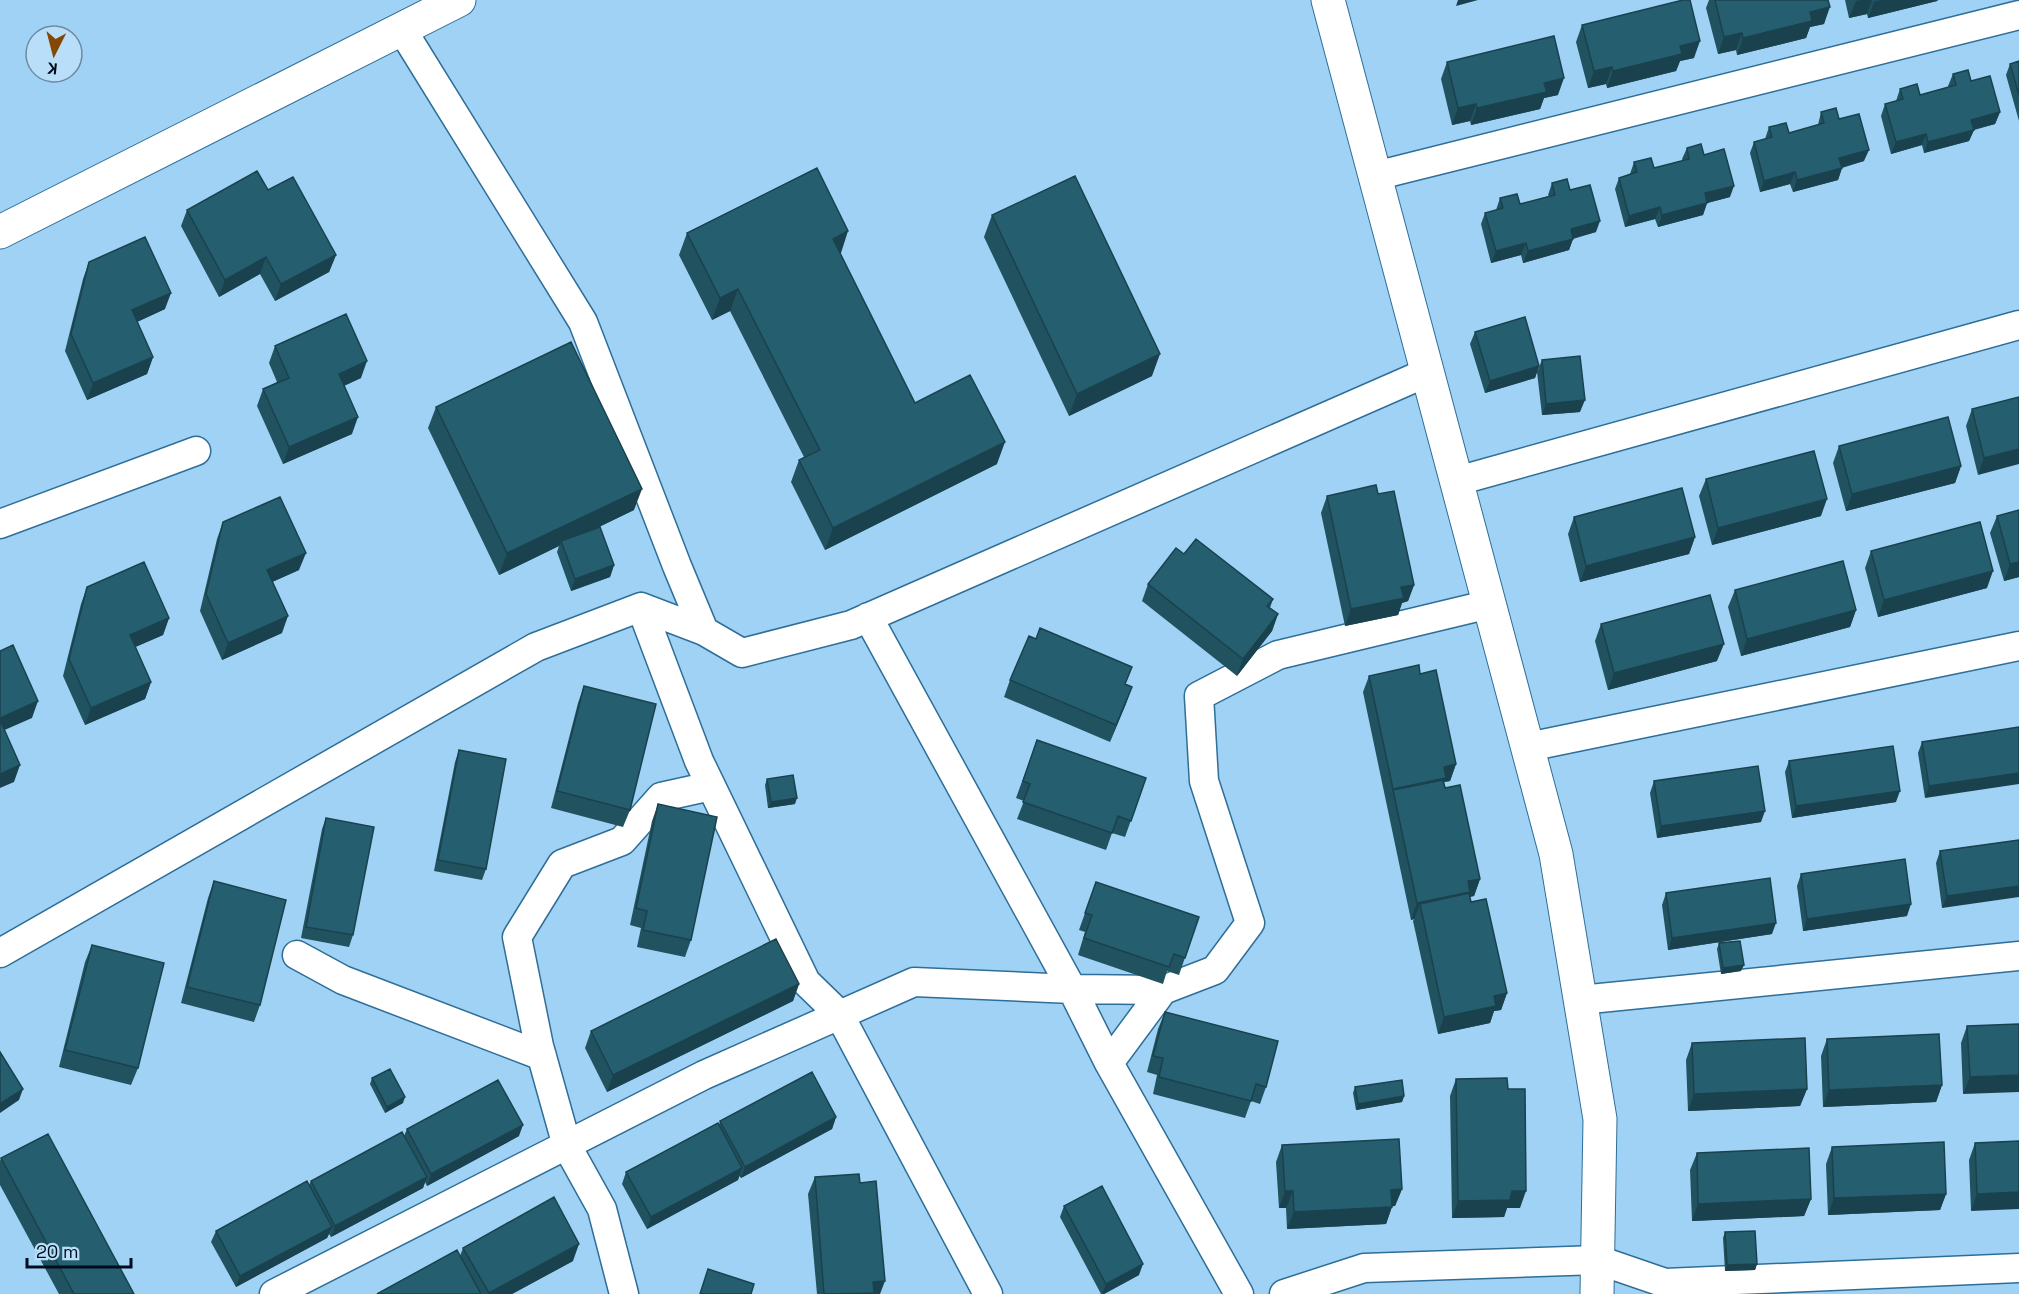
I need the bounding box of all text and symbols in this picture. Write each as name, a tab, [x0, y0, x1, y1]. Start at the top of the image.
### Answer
north arrow	[24, 24, 84, 84]
text: K	[46, 57, 59, 79]
scale bar	[27, 1231, 130, 1269]
text: 20 m	[36, 1240, 79, 1263]

